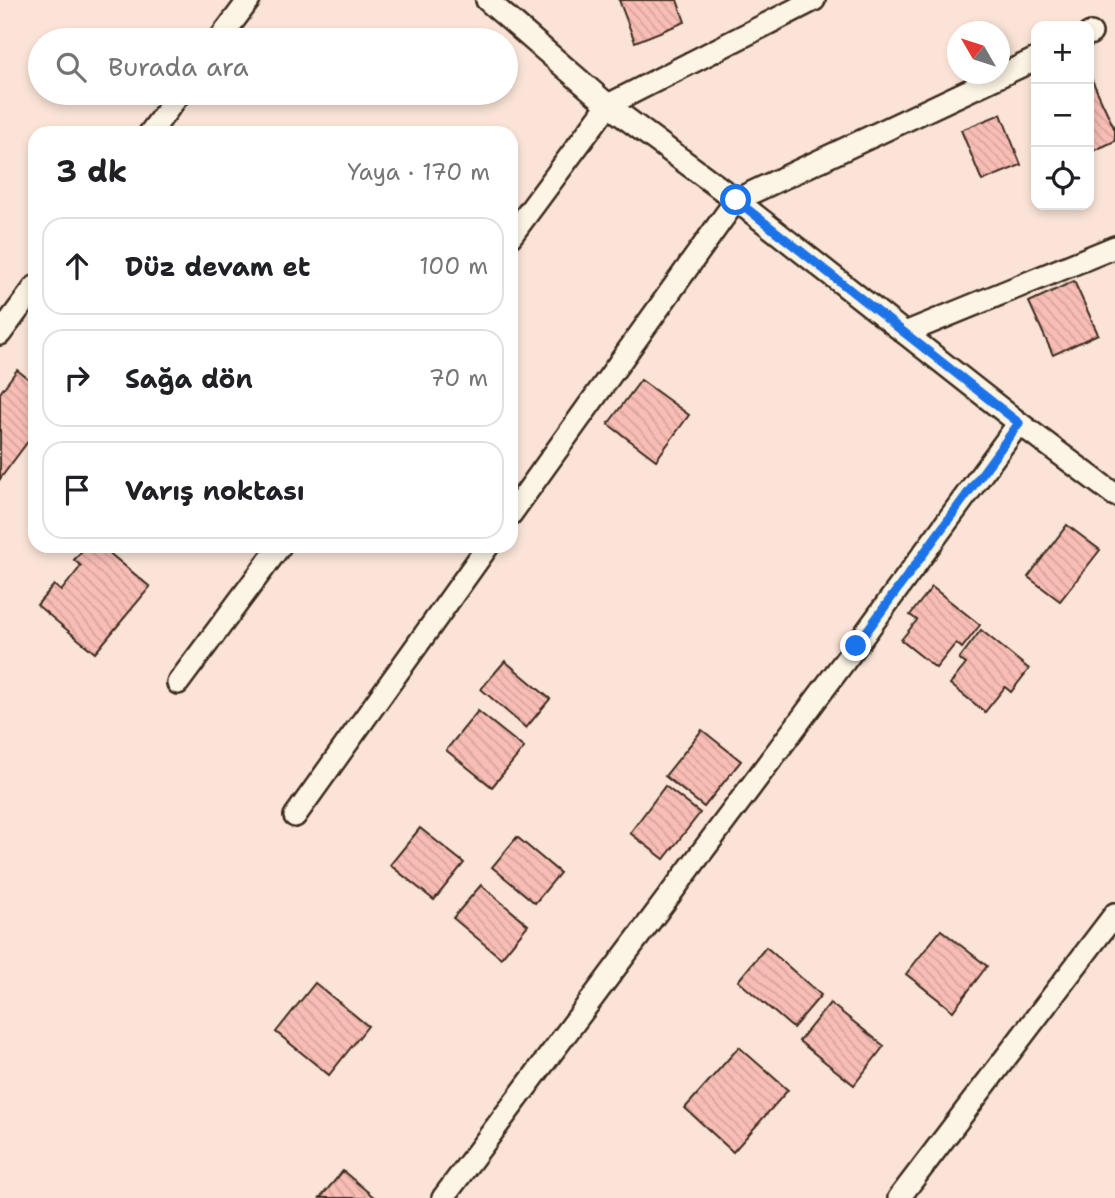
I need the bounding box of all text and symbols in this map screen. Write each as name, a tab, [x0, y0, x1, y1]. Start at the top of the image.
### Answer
north arrow	[947, 21, 1010, 84]
map controls	[1031, 21, 1094, 210]
button: +	[1031, 21, 1094, 84]
search box	[28, 28, 518, 105]
icon: search	[52, 48, 90, 86]
text: Burada ara	[108, 49, 249, 84]
button: −	[1031, 84, 1094, 147]
button: locate	[1031, 147, 1094, 210]
text: 3 dk	[56, 151, 127, 192]
text: Yaya · 170 m	[348, 157, 490, 187]
route start	[720, 184, 751, 215]
icon: ahead	[58, 247, 96, 285]
text: Düz devam et	[125, 249, 310, 284]
text: 100 m	[419, 251, 488, 281]
icon: right	[58, 359, 96, 397]
text: Sağa dön	[125, 361, 253, 396]
text: 70 m	[429, 363, 488, 393]
icon: arrive	[58, 471, 96, 509]
text: Varış noktası	[125, 473, 305, 508]
route end	[840, 630, 871, 661]

